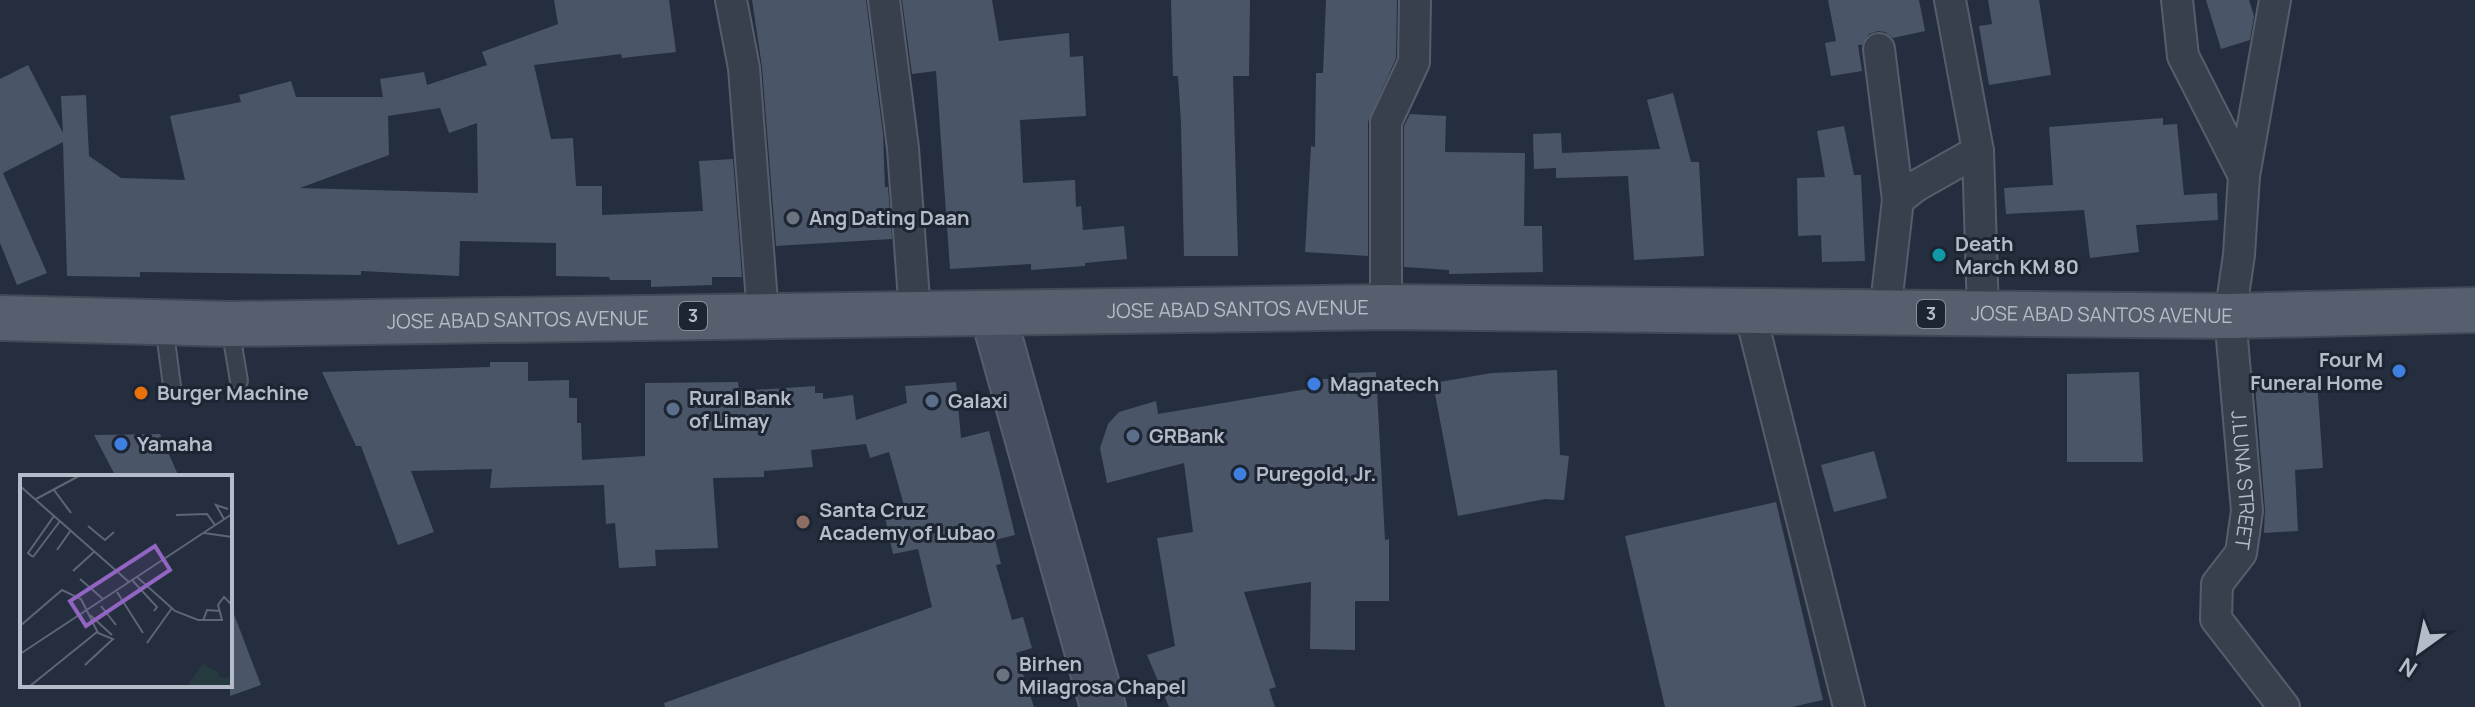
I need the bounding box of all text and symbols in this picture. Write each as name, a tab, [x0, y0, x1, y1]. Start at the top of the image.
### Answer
place label: Ang Dating Daan	[809, 204, 969, 231]
marker: Ang Dating Daan	[784, 209, 802, 227]
place label: Death March KM 80	[1955, 230, 2079, 280]
marker: Death March KM 80	[1930, 246, 1948, 264]
street label: JOSE ABAD SANTOS AVENUE	[1107, 293, 1369, 324]
street label: JOSE ABAD SANTOS AVENUE	[1971, 299, 2233, 329]
road number: 3	[1917, 300, 1945, 328]
road number: 3	[679, 302, 707, 330]
street label: JOSE ABAD SANTOS AVENUE	[387, 304, 649, 335]
place label: Four M Funeral Home	[2250, 346, 2383, 396]
marker: Four M Funeral Home	[2390, 362, 2408, 380]
place label: Magnatech	[1330, 370, 1439, 397]
marker: Magnatech	[1305, 375, 1323, 393]
place label: Burger Machine	[157, 379, 309, 406]
marker: Burger Machine	[132, 384, 150, 402]
place label: Rural Bank of Limay	[689, 384, 792, 434]
place label: Galaxi	[948, 387, 1008, 414]
marker: Galaxi	[923, 392, 941, 410]
marker: Rural Bank of Limay	[664, 400, 682, 418]
street label: J.LUNA STREET	[2225, 409, 2261, 551]
place label: GRBank	[1149, 422, 1225, 449]
marker: GRBank	[1124, 427, 1142, 445]
place label: Yamaha	[137, 430, 213, 457]
marker: Yamaha	[112, 435, 130, 453]
place label: Puregold, Jr.	[1256, 460, 1376, 487]
marker: Puregold, Jr.	[1231, 465, 1249, 483]
inset map	[20, 475, 232, 687]
place label: Santa Cruz Academy of Lubao	[819, 496, 995, 546]
marker: Santa Cruz Academy of Lubao	[794, 513, 812, 531]
north arrow	[2379, 611, 2459, 691]
place label: Birhen Milagrosa Chapel	[1019, 650, 1186, 700]
text: N	[2393, 651, 2423, 685]
marker: Birhen Milagrosa Chapel	[994, 666, 1012, 684]

